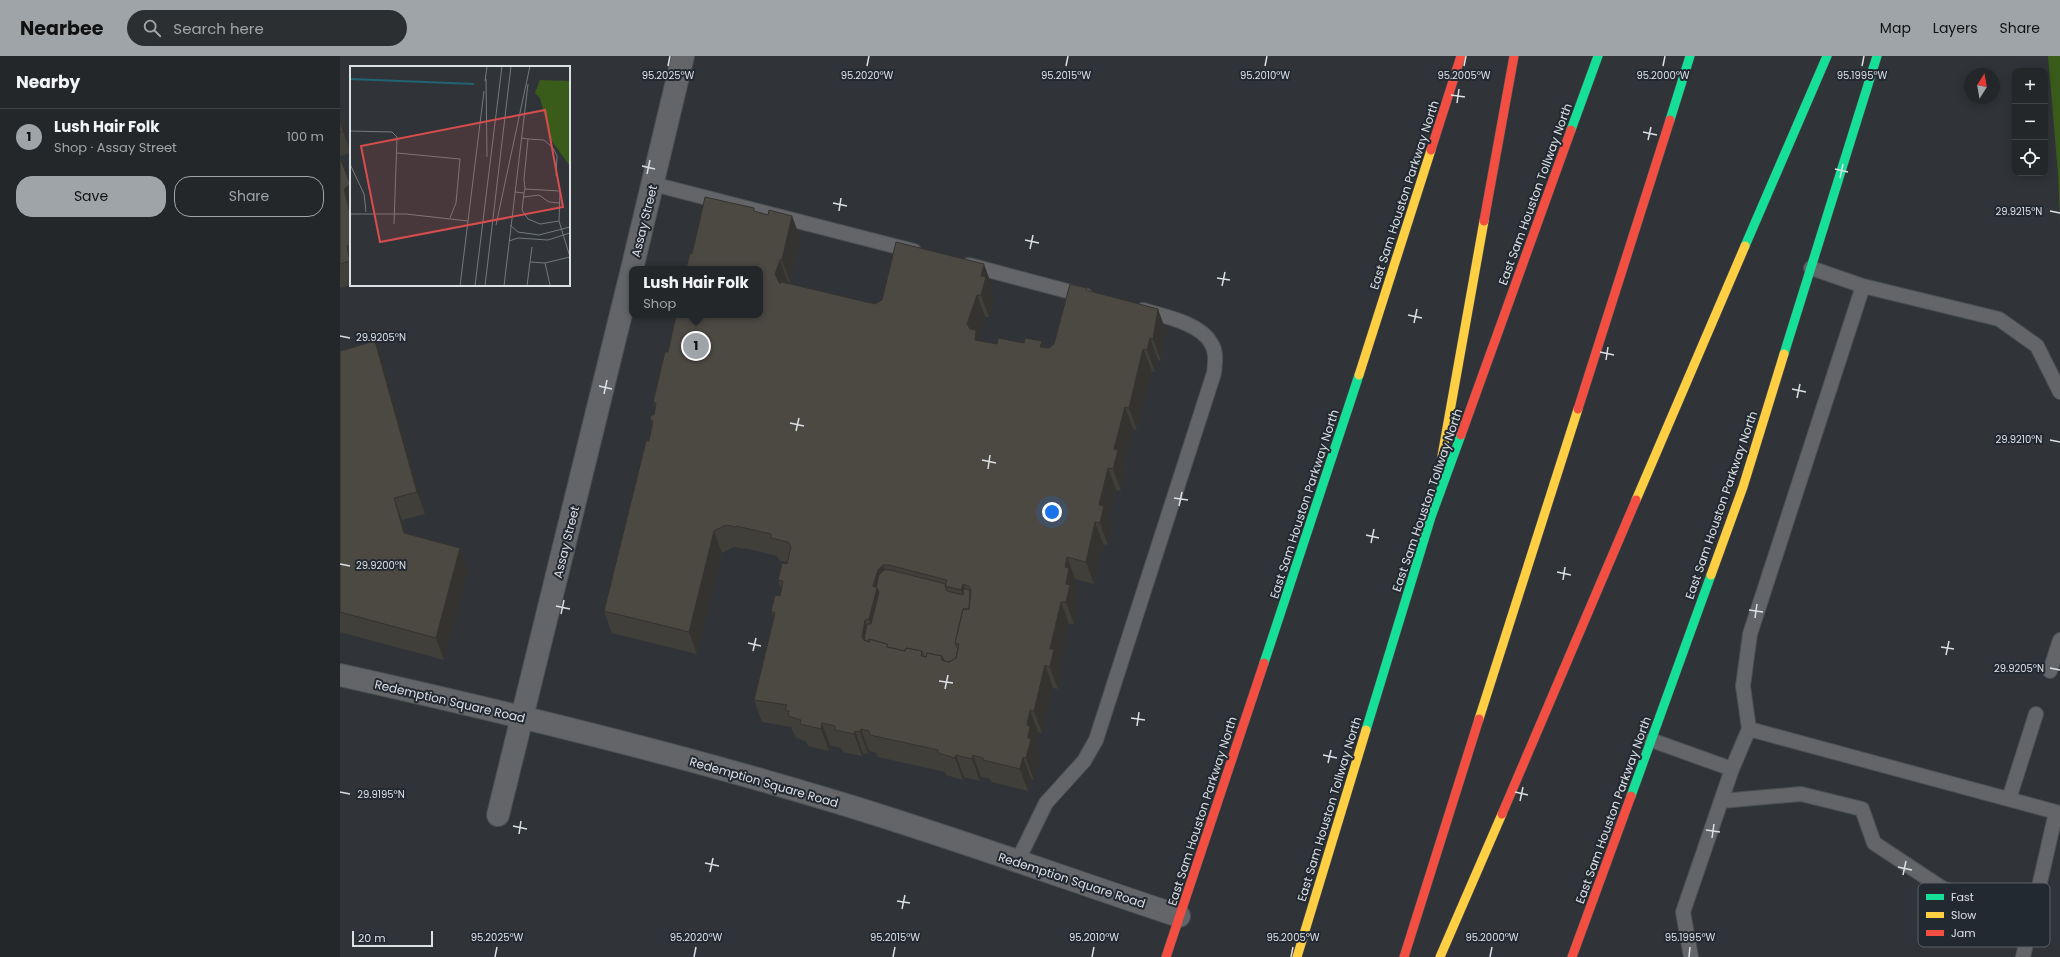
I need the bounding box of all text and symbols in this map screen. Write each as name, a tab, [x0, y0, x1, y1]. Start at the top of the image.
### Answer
search box	[127, 10, 407, 46]
text: Nearbee	[20, 15, 103, 42]
icon: search	[141, 17, 163, 39]
text: Search here	[173, 18, 264, 39]
text: Map	[1880, 18, 1911, 38]
text: Layers	[1933, 18, 1977, 38]
text: Share	[1999, 18, 2040, 38]
inset map	[350, 66, 570, 286]
text: 95.2025°W	[642, 68, 695, 83]
text: 95.2020°W	[841, 68, 894, 83]
text: 95.2015°W	[1041, 68, 1091, 83]
text: 95.2010°W	[1240, 68, 1290, 83]
text: 95.2005°W	[1437, 68, 1491, 83]
text: 95.2000°W	[1636, 68, 1690, 83]
text: 95.1995°W	[1837, 68, 1888, 83]
north arrow	[1964, 68, 2000, 104]
map controls	[2012, 68, 2048, 176]
button: +	[2012, 68, 2048, 104]
text: Nearby	[16, 70, 80, 94]
street label: East Sam Houston Parkway North	[1365, 98, 1443, 292]
street label: East Sam Houston Tollway North	[1494, 101, 1576, 287]
button: −	[2012, 104, 2048, 140]
text: Lush Hair Folk	[54, 116, 160, 137]
text: 1	[27, 127, 31, 146]
text: 100 m	[287, 127, 324, 146]
text: Shop · Assay Street	[54, 138, 177, 157]
button: locate	[2012, 140, 2048, 176]
button: Save	[16, 176, 166, 217]
button: Share	[174, 176, 324, 217]
street label: Assay Street	[627, 183, 661, 259]
text: 29.9215°N	[1996, 204, 2042, 219]
popup	[629, 266, 763, 318]
text: Lush Hair Folk	[643, 272, 749, 293]
text: Shop	[643, 294, 676, 313]
text: 29.9205°N	[356, 330, 406, 345]
pin: 1	[683, 331, 709, 361]
street label: East Sam Houston Tollway North	[1388, 406, 1466, 594]
street label: East Sam Houston Parkway North	[1265, 407, 1343, 601]
street label: East Sam Houston Parkway North	[1681, 409, 1761, 601]
text: 29.9210°N	[1996, 432, 2042, 447]
your location	[1042, 502, 1062, 522]
street label: Assay Street	[549, 504, 583, 580]
text: 29.9200°N	[356, 558, 406, 573]
text: 29.9205°N	[1994, 661, 2044, 676]
street label: Redemption Square Road	[373, 675, 527, 727]
street label: East Sam Houston Parkway North	[1163, 714, 1241, 908]
street label: East Sam Houston Parkway North	[1571, 714, 1655, 906]
street label: East Sam Houston Tollway North	[1293, 715, 1365, 903]
street label: Redemption Square Road	[688, 753, 840, 811]
text: 29.9195°N	[357, 787, 405, 802]
street label: Redemption Square Road	[996, 848, 1148, 912]
legend	[1918, 883, 2050, 947]
text: Fast	[1951, 889, 1974, 905]
text: Slow	[1951, 907, 1976, 923]
text: Jam	[1951, 925, 1976, 941]
scale bar	[352, 929, 433, 948]
text: 20 m	[358, 930, 386, 946]
text: 95.2025°W	[471, 930, 524, 945]
text: 95.2020°W	[670, 930, 723, 945]
text: 95.2015°W	[870, 930, 920, 945]
text: 95.2010°W	[1069, 930, 1119, 945]
text: 95.2005°W	[1266, 930, 1320, 945]
text: 95.2000°W	[1465, 930, 1519, 945]
text: 95.1995°W	[1665, 930, 1716, 945]

